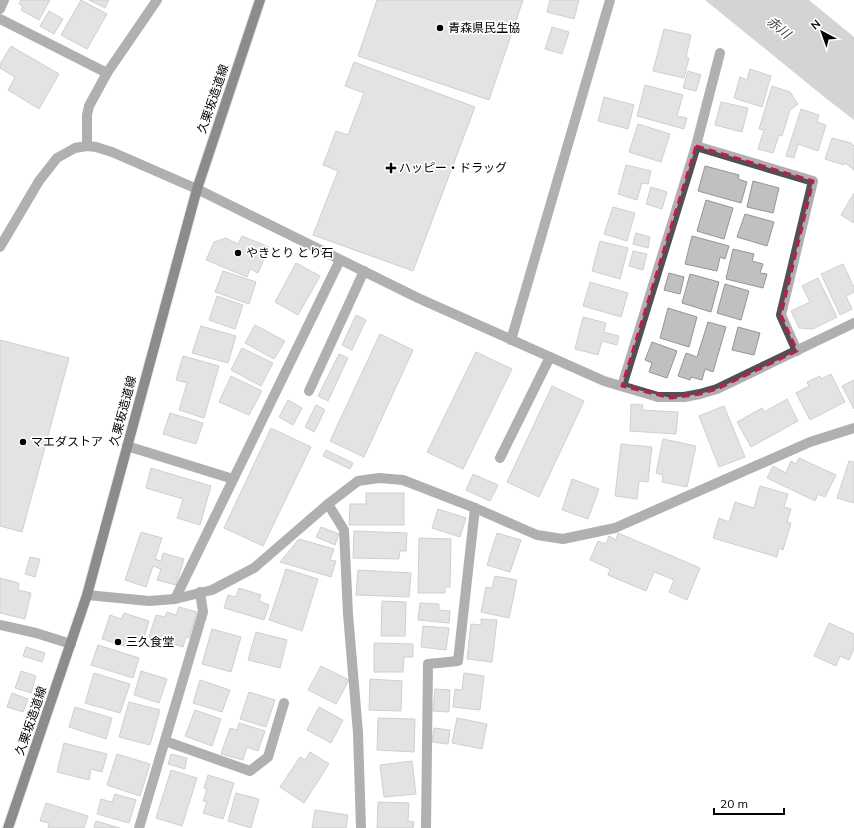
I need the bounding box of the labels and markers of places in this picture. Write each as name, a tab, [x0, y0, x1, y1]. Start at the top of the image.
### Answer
place label: 青森県民生協	[448, 20, 520, 35]
marker: 青森県民生協	[435, 23, 445, 33]
place label: ハッピー・ドラッグ	[399, 160, 507, 175]
marker: ハッピー・ドラッグ	[386, 163, 396, 173]
place label: やきとり とり石	[246, 245, 333, 260]
marker: やきとり とり石	[233, 248, 243, 258]
place label: マエダストア	[31, 434, 103, 449]
marker: マエダストア	[18, 437, 28, 447]
place label: 三久食堂	[126, 634, 174, 649]
marker: 三久食堂	[113, 637, 123, 647]

